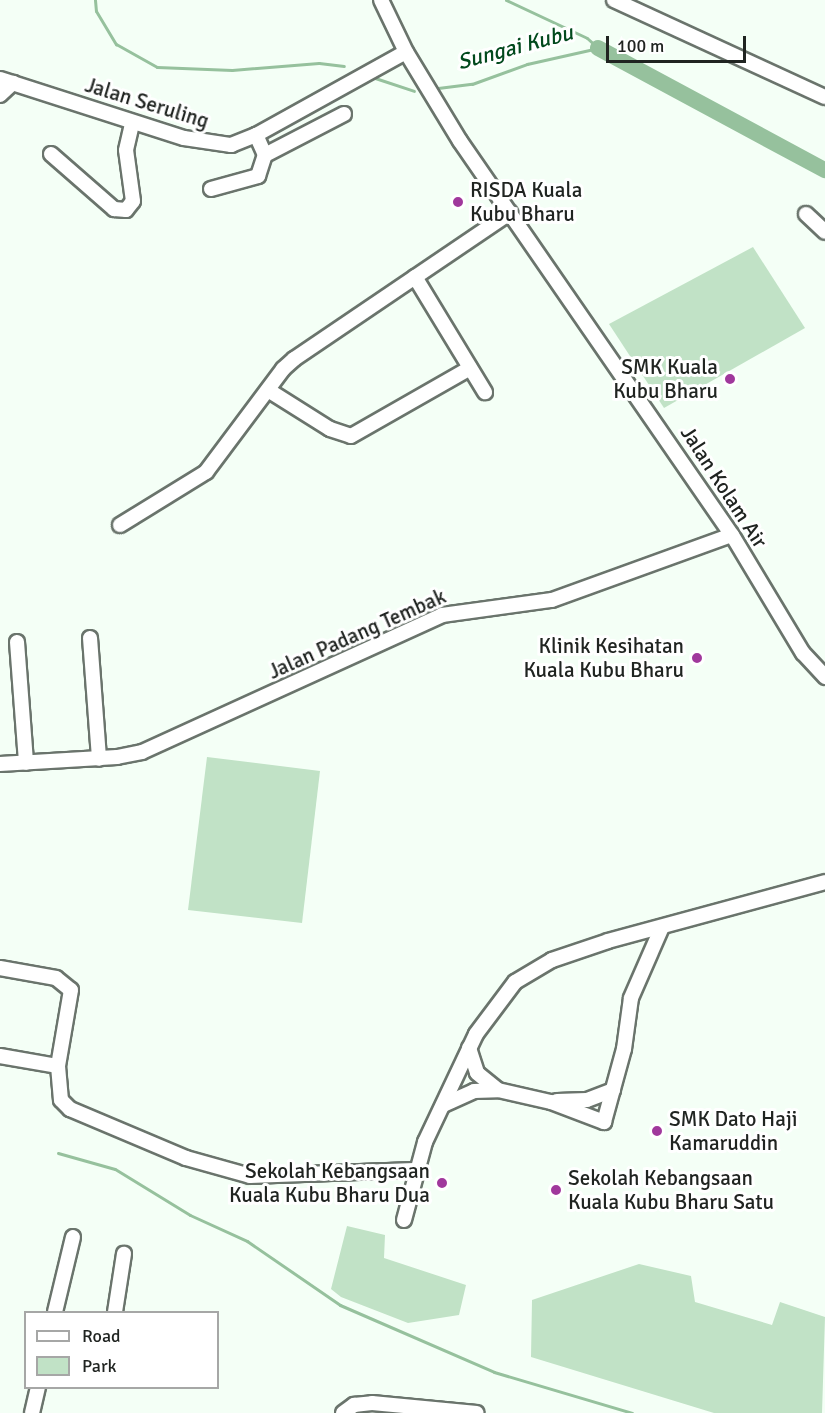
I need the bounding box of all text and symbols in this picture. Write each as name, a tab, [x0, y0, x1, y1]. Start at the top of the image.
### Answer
water label: Sungai Kubu	[454, 19, 576, 75]
scale bar	[609, 24, 748, 62]
text: 100 m	[617, 35, 664, 57]
street label: Jalan Seruling	[82, 72, 212, 134]
place label: RISDA Kuala Kubu Bharu	[470, 177, 582, 227]
marker: RISDA Kuala Kubu Bharu	[451, 195, 465, 209]
place label: SMK Kuala Kubu Bharu	[613, 354, 718, 404]
marker: SMK Kuala Kubu Bharu	[723, 372, 737, 386]
street label: Jalan Kolam Air	[675, 421, 773, 553]
street label: Jalan Padang Tembak	[264, 584, 450, 684]
place label: Klinik Kesihatan Kuala Kubu Bharu	[523, 633, 684, 683]
marker: Klinik Kesihatan Kuala Kubu Bharu	[688, 649, 706, 667]
place label: SMK Dato Haji Kamaruddin	[669, 1106, 797, 1156]
marker: SMK Dato Haji Kamaruddin	[650, 1124, 664, 1138]
place label: Sekolah Kebangsaan Kuala Kubu Bharu Dua	[229, 1158, 430, 1208]
place label: Sekolah Kebangsaan Kuala Kubu Bharu Satu	[568, 1165, 774, 1215]
marker: Sekolah Kebangsaan Kuala Kubu Bharu Dua	[435, 1176, 449, 1190]
marker: Sekolah Kebangsaan Kuala Kubu Bharu Satu	[549, 1183, 563, 1197]
legend	[24, 1311, 219, 1389]
text: Road	[82, 1325, 121, 1347]
text: Park	[82, 1355, 117, 1377]

